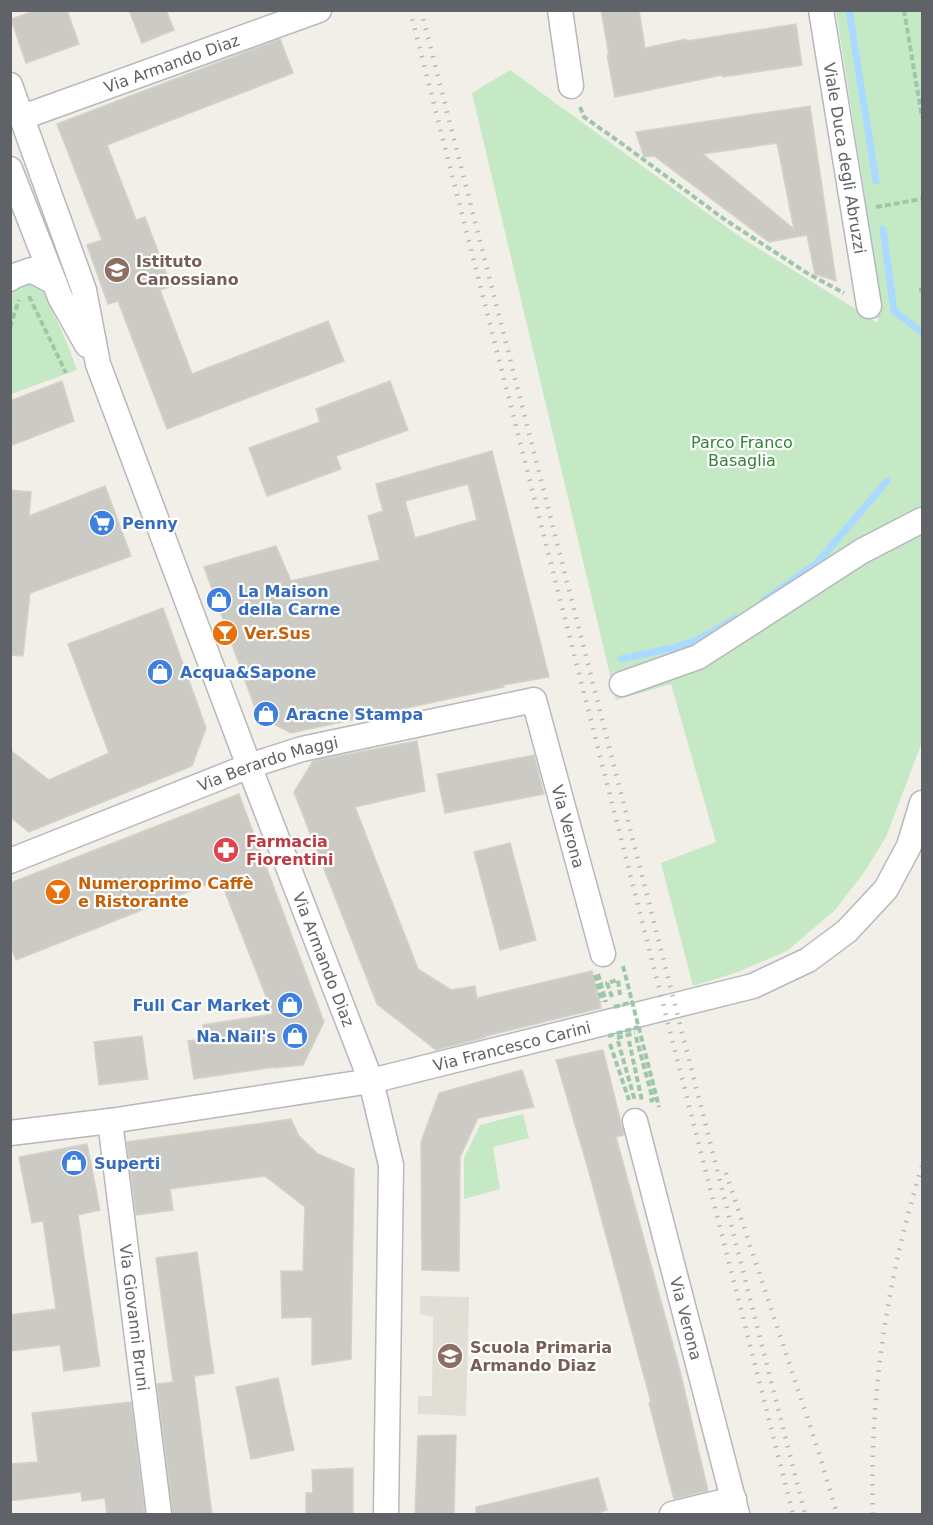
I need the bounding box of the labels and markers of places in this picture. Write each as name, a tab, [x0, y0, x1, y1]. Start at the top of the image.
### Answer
place label: Istituto Canossiano	[136, 252, 239, 289]
school or university icon: Istituto Canossiano	[102, 255, 132, 285]
supermarket icon: Penny	[87, 508, 117, 538]
place label: Penny	[122, 514, 178, 533]
place label: La Maison della Carne	[238, 582, 340, 619]
shop icon: La Maison della Carne	[204, 585, 234, 615]
bar icon: Ver.Sus	[210, 618, 240, 648]
place label: Ver.Sus	[244, 624, 310, 643]
shop icon: Acqua&Sapone	[145, 657, 175, 687]
place label: Acqua&Sapone	[180, 663, 317, 682]
shop icon: Aracne Stampa	[251, 699, 281, 729]
place label: Aracne Stampa	[286, 705, 423, 724]
place label: Farmacia Fiorentini	[246, 832, 334, 869]
pharmacy icon: Farmacia Fiorentini	[211, 835, 241, 865]
place label: Numeroprimo Caffè e Ristorante	[78, 874, 254, 911]
bar icon: Numeroprimo Caffè e Ristorante	[43, 877, 73, 907]
shop icon: Full Car Market	[275, 990, 305, 1020]
place label: Full Car Market	[133, 996, 270, 1015]
shop icon: Na.Nail's	[280, 1021, 310, 1051]
place label: Na.Nail's	[196, 1027, 276, 1046]
shop icon: Superti	[59, 1148, 89, 1178]
place label: Superti	[94, 1154, 160, 1173]
place label: Scuola Primaria Armando Diaz	[470, 1338, 612, 1375]
school or university icon: Scuola Primaria Armando Diaz	[435, 1341, 465, 1371]

